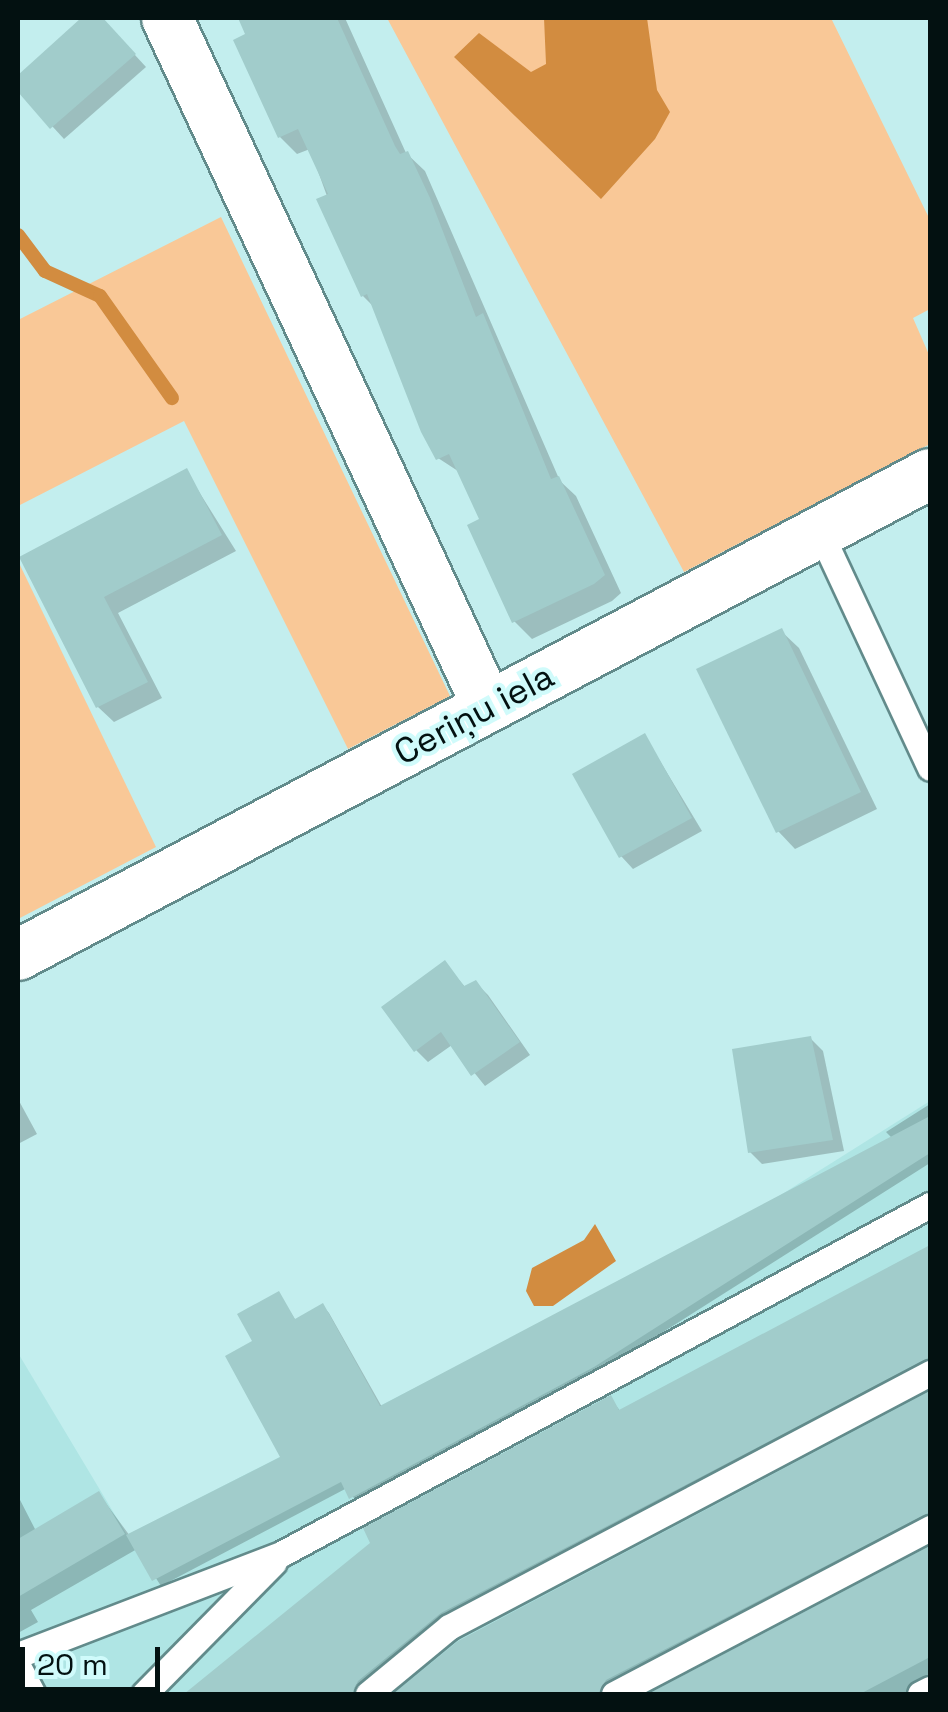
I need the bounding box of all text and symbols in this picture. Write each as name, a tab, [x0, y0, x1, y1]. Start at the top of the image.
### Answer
street label: Ceriņu iela	[387, 654, 561, 774]
scale bar	[25, 1627, 165, 1689]
text: 20 m	[37, 1645, 108, 1684]

